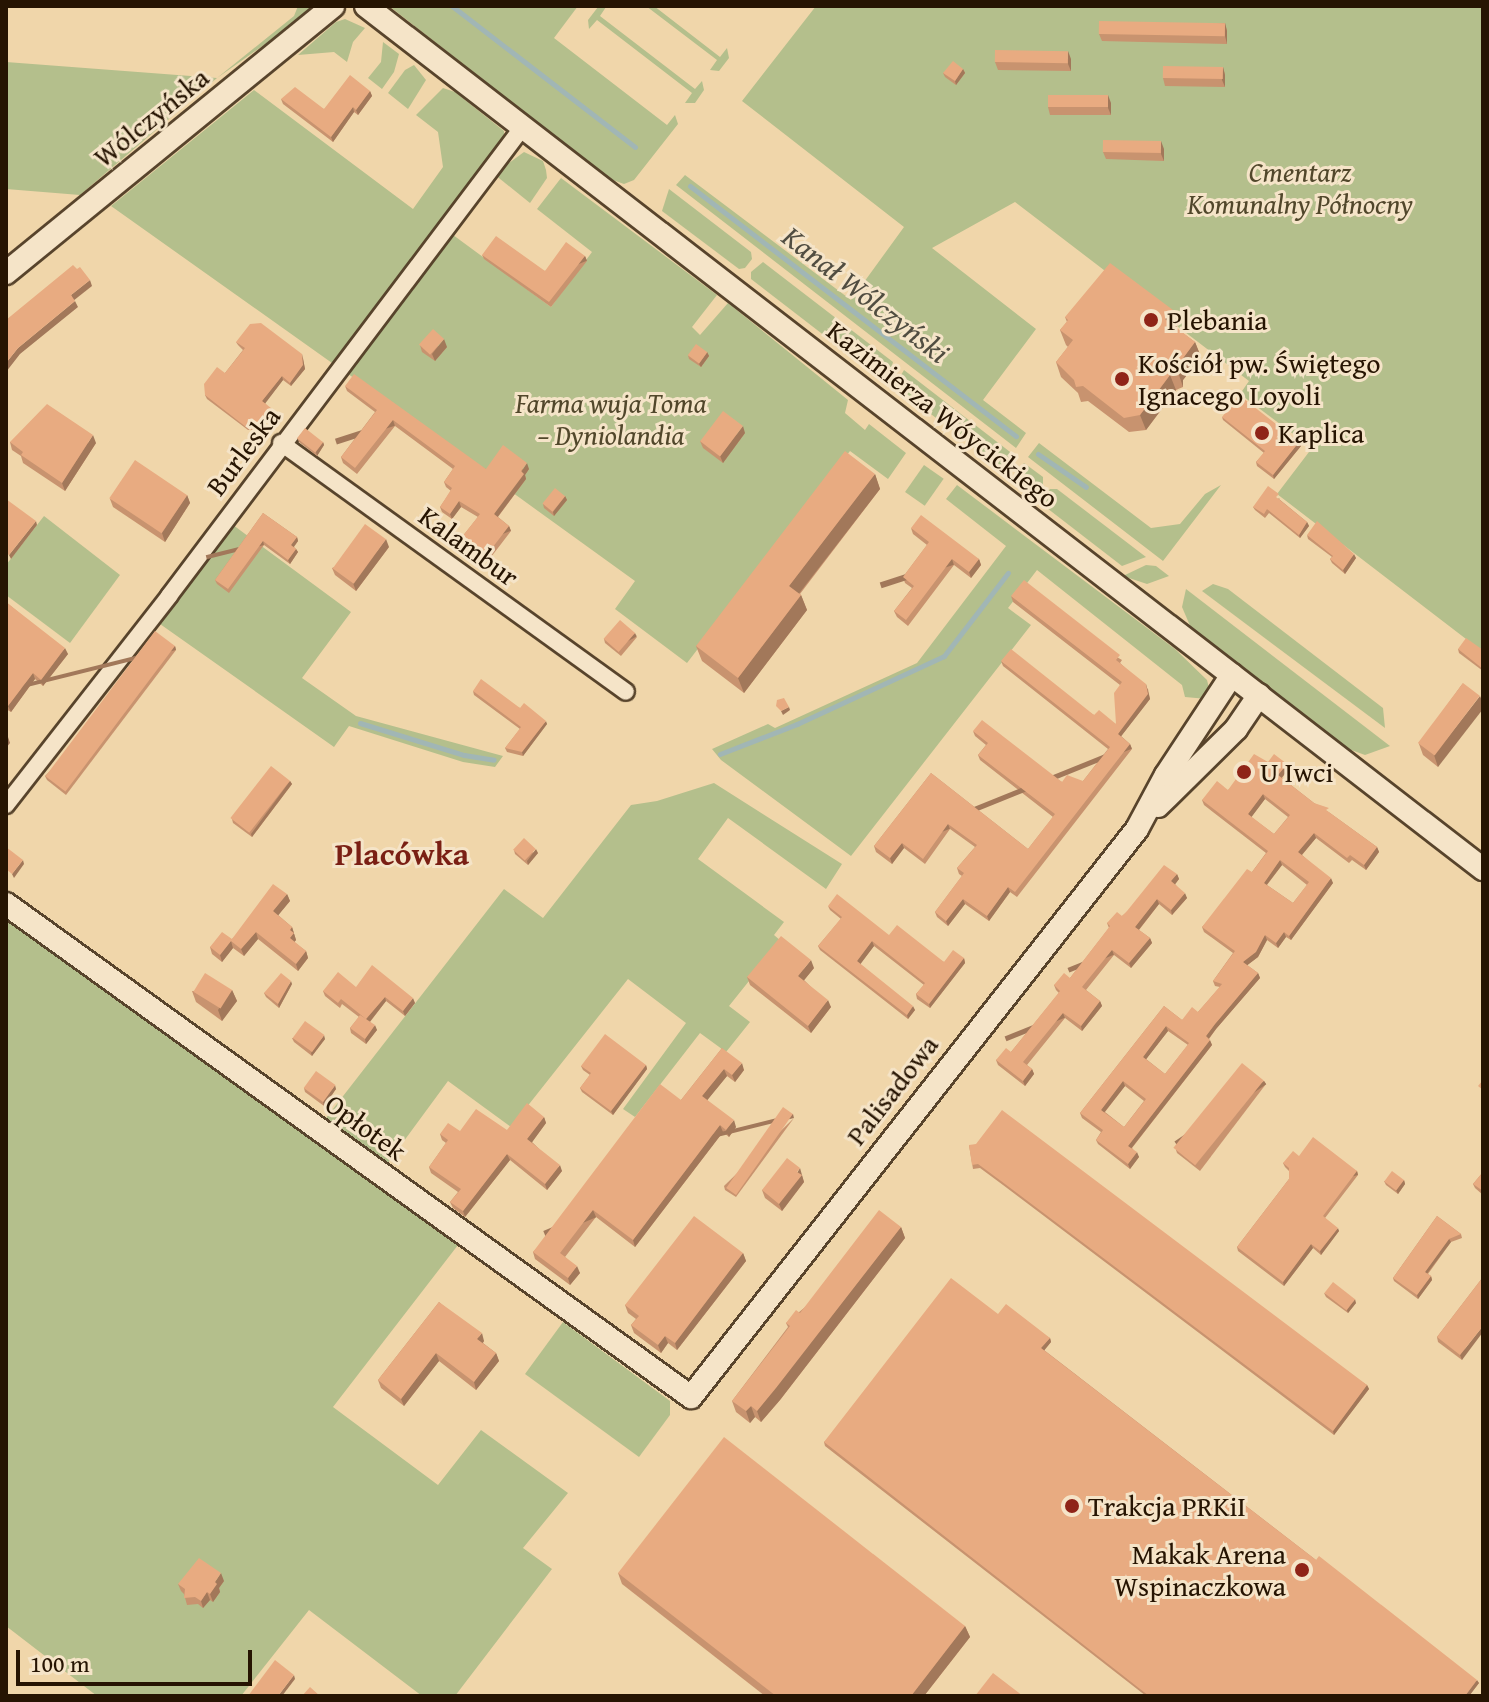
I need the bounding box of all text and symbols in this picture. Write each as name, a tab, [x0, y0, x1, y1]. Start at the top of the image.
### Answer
street label: Wólczyńska	[86, 60, 216, 174]
park label: Cmentarz Komunalny Północny	[1187, 155, 1413, 221]
water label: Kanał Wólczyński	[776, 218, 956, 370]
place label: Plebania	[1167, 303, 1268, 337]
marker: Plebania	[1142, 311, 1160, 329]
street label: Kazimierza Wóycickiego	[820, 313, 1066, 515]
place label: Kościół pw. Świętego Ignacego Loyoli	[1138, 346, 1381, 412]
marker: Kościół pw. Świętego Ignacego Loyoli	[1113, 370, 1131, 388]
park label: Farma wuja Toma – Dyniolandia	[515, 386, 707, 452]
street label: Burleska	[199, 400, 287, 502]
place label: Kaplica	[1278, 416, 1364, 450]
marker: Kaplica	[1253, 424, 1271, 442]
street label: Kalambur	[413, 499, 525, 593]
place label: U Iwci	[1260, 755, 1333, 789]
marker: U Iwci	[1235, 763, 1253, 781]
district label: Placówka	[335, 835, 469, 873]
street label: Palisadowa	[839, 1028, 945, 1152]
street label: Opłotek	[319, 1086, 413, 1168]
place label: Trakcja PRKiI	[1088, 1489, 1246, 1523]
marker: Trakcja PRKiI	[1063, 1497, 1081, 1515]
place label: Makak Arena Wspinaczkowa	[1114, 1537, 1286, 1603]
marker: Makak Arena Wspinaczkowa	[1293, 1561, 1311, 1579]
scale bar	[20, 1634, 256, 1684]
text: 100 m	[30, 1646, 90, 1681]

